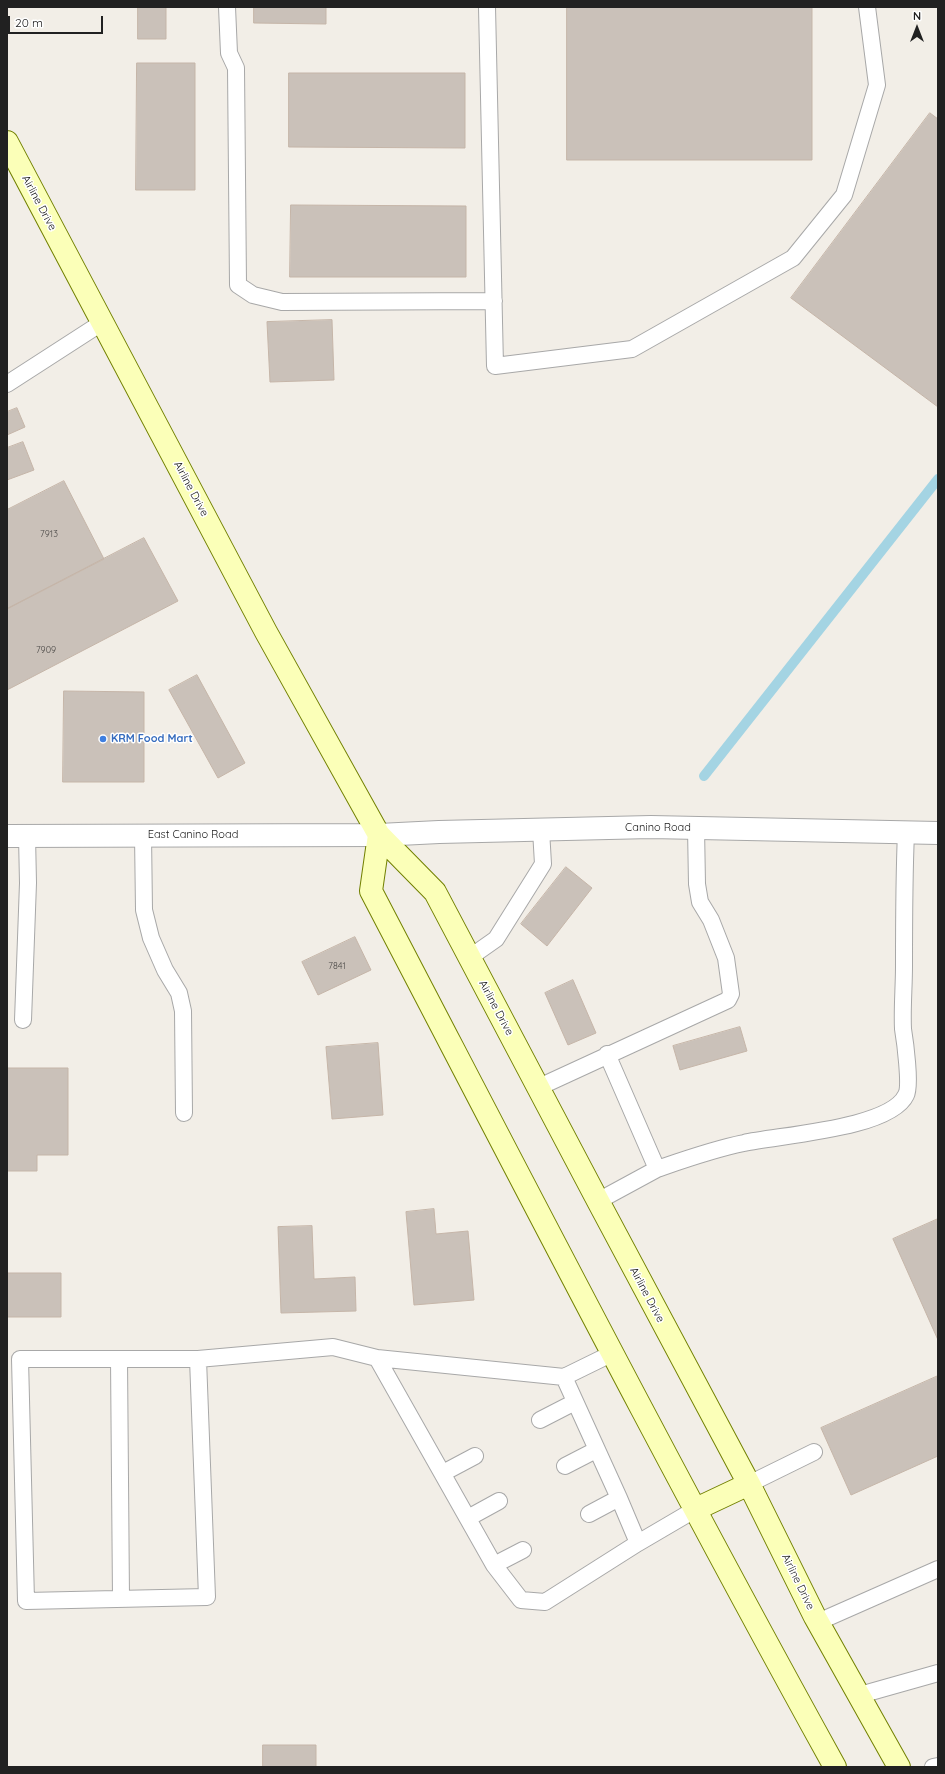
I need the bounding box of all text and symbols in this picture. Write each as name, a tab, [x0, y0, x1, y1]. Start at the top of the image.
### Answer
scale bar	[10, 8, 105, 34]
north arrow	[897, 8, 937, 48]
text: N	[913, 9, 921, 23]
text: 20 m	[15, 15, 43, 30]
street label: Airline Drive	[19, 173, 59, 233]
street label: Airline Drive	[171, 459, 211, 519]
house number: 7913	[40, 529, 58, 539]
house number: 7909	[36, 645, 56, 655]
place label: KRM Food Mart	[111, 732, 193, 746]
marker: KRM Food Mart	[98, 734, 108, 744]
street label: Canino Road	[625, 821, 691, 835]
street label: East Canino Road	[148, 828, 238, 842]
house number: 7841	[328, 961, 346, 971]
street label: Airline Drive	[476, 978, 516, 1038]
street label: Airline Drive	[627, 1265, 667, 1325]
street label: Airline Drive	[779, 1552, 817, 1612]

